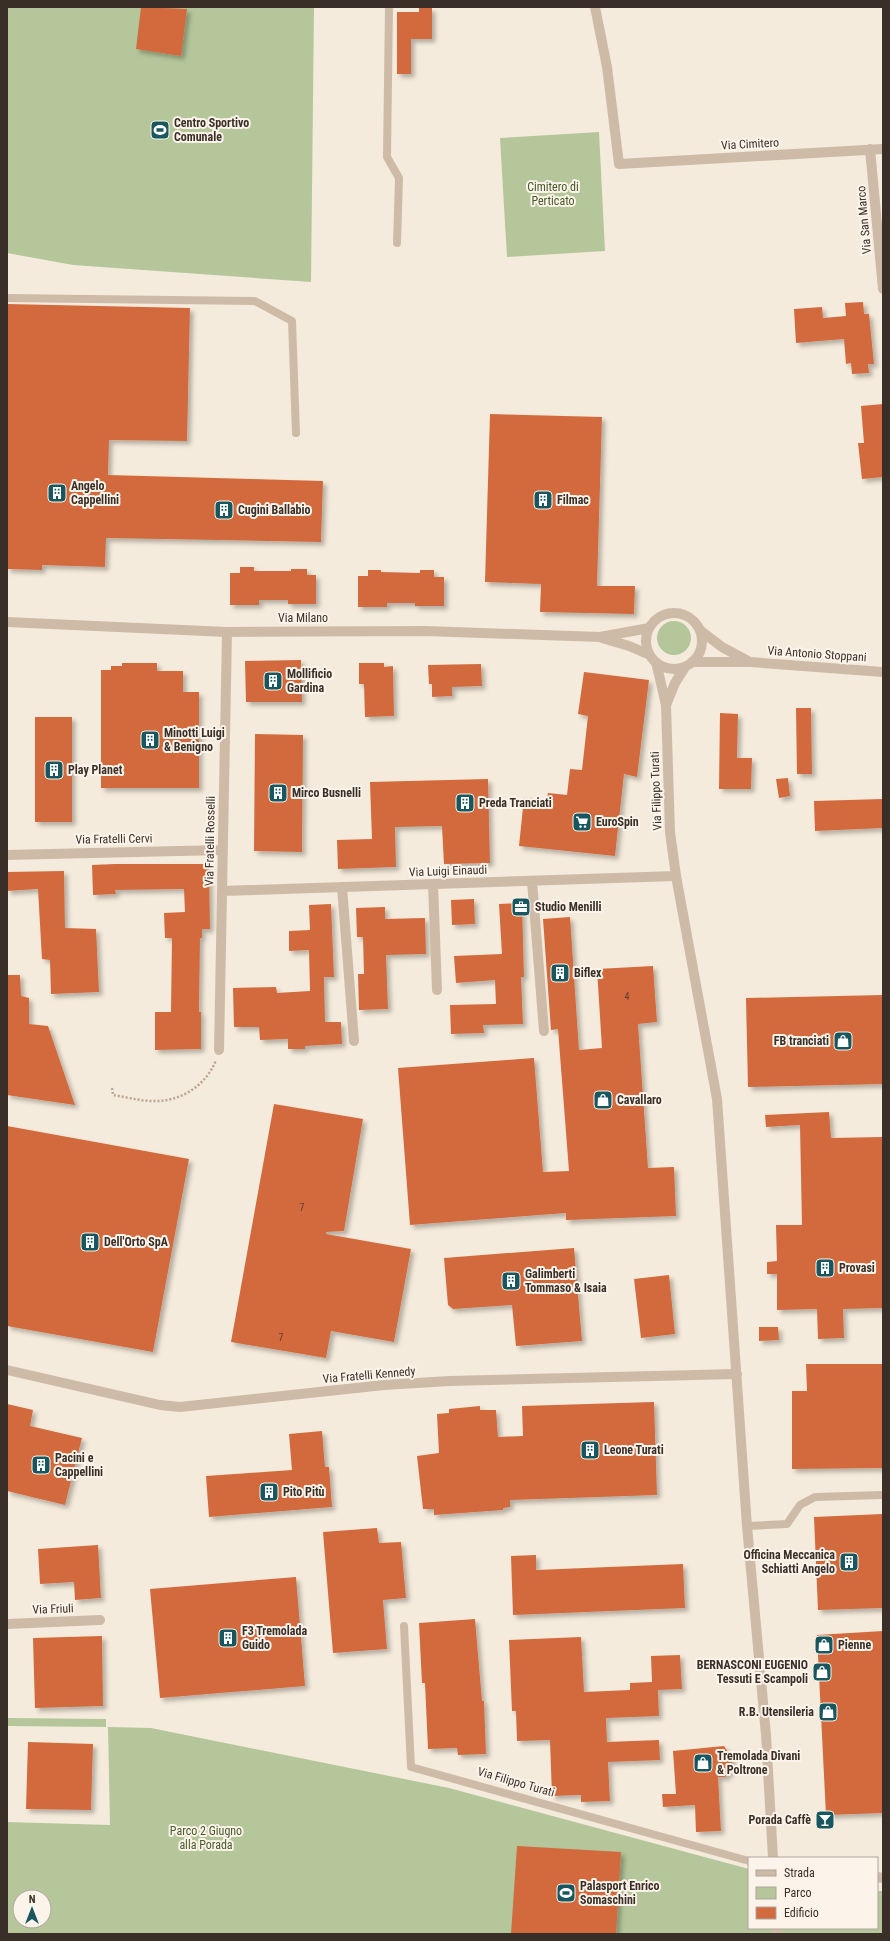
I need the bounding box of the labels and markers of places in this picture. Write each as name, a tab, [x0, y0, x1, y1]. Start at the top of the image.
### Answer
place label: Centro Sportivo Comunale	[174, 116, 249, 144]
sports icon: Centro Sportivo Comunale	[149, 119, 171, 141]
place label: Angelo Cappellini	[71, 479, 119, 507]
building icon: Angelo Cappellini	[46, 482, 68, 504]
building icon: Filmac	[532, 489, 554, 511]
place label: Filmac	[557, 493, 589, 507]
building icon: Cugini Ballabio	[213, 499, 235, 521]
place label: Cugini Ballabio	[238, 503, 311, 517]
place label: Mollificio Gardina	[287, 667, 332, 695]
building icon: Mollificio Gardina	[262, 670, 284, 692]
place label: Minotti Luigi & Benigno	[164, 726, 225, 754]
building icon: Minotti Luigi & Benigno	[139, 729, 161, 751]
building icon: Play Planet	[43, 759, 65, 781]
place label: Play Planet	[68, 763, 123, 777]
building icon: Mirco Busnelli	[267, 782, 289, 804]
place label: Mirco Busnelli	[292, 786, 361, 800]
building icon: Preda Tranciati	[454, 792, 476, 814]
place label: Preda Tranciati	[479, 796, 552, 810]
supermarket icon: EuroSpin	[571, 811, 593, 833]
place label: EuroSpin	[596, 815, 639, 829]
office icon: Studio Menilli	[510, 896, 532, 918]
place label: Studio Menilli	[535, 900, 602, 914]
building icon: Biflex	[549, 962, 571, 984]
place label: Biflex	[574, 966, 602, 980]
shop icon: FB tranciati	[832, 1030, 854, 1052]
place label: FB tranciati	[774, 1034, 829, 1048]
shop icon: Cavallaro	[592, 1089, 614, 1111]
place label: Cavallaro	[617, 1093, 662, 1107]
building icon: Dell'Orto SpA	[79, 1231, 101, 1253]
place label: Dell'Orto SpA	[104, 1235, 169, 1249]
building icon: Provasi	[814, 1257, 836, 1279]
place label: Provasi	[839, 1261, 875, 1275]
place label: Galimberti Tommaso & Isaia	[525, 1267, 607, 1295]
building icon: Galimberti Tommaso & Isaia	[500, 1270, 522, 1292]
building icon: Leone Turati	[579, 1439, 601, 1461]
place label: Leone Turati	[604, 1443, 664, 1457]
place label: Pacini e Cappellini	[55, 1451, 103, 1479]
building icon: Pacini e Cappellini	[30, 1454, 52, 1476]
building icon: Pito Pitù	[258, 1481, 280, 1503]
place label: Pito Pitù	[283, 1485, 325, 1499]
place label: Officina Meccanica Schiatti Angelo	[743, 1548, 835, 1576]
building icon: Officina Meccanica Schiatti Angelo	[838, 1551, 860, 1573]
place label: F3 Tremolada Guido	[242, 1624, 307, 1652]
building icon: F3 Tremolada Guido	[217, 1627, 239, 1649]
shop icon: Pienne	[813, 1634, 835, 1656]
place label: Pienne	[838, 1638, 871, 1652]
place label: BERNASCONI EUGENIO Tessuti E Scampoli	[697, 1658, 808, 1686]
shop icon: BERNASCONI EUGENIO Tessuti E Scampoli	[811, 1661, 833, 1683]
shop icon: R.B. Utensileria	[817, 1701, 839, 1723]
place label: R.B. Utensileria	[739, 1705, 814, 1719]
place label: Tremolada Divani & Poltrone	[717, 1749, 800, 1777]
shop icon: Tremolada Divani & Poltrone	[692, 1752, 714, 1774]
bar icon: Porada Caffè	[814, 1809, 836, 1831]
place label: Porada Caffè	[749, 1813, 811, 1827]
place label: Palasport Enrico Somaschini	[580, 1879, 659, 1907]
sports icon: Palasport Enrico Somaschini	[555, 1882, 577, 1904]

